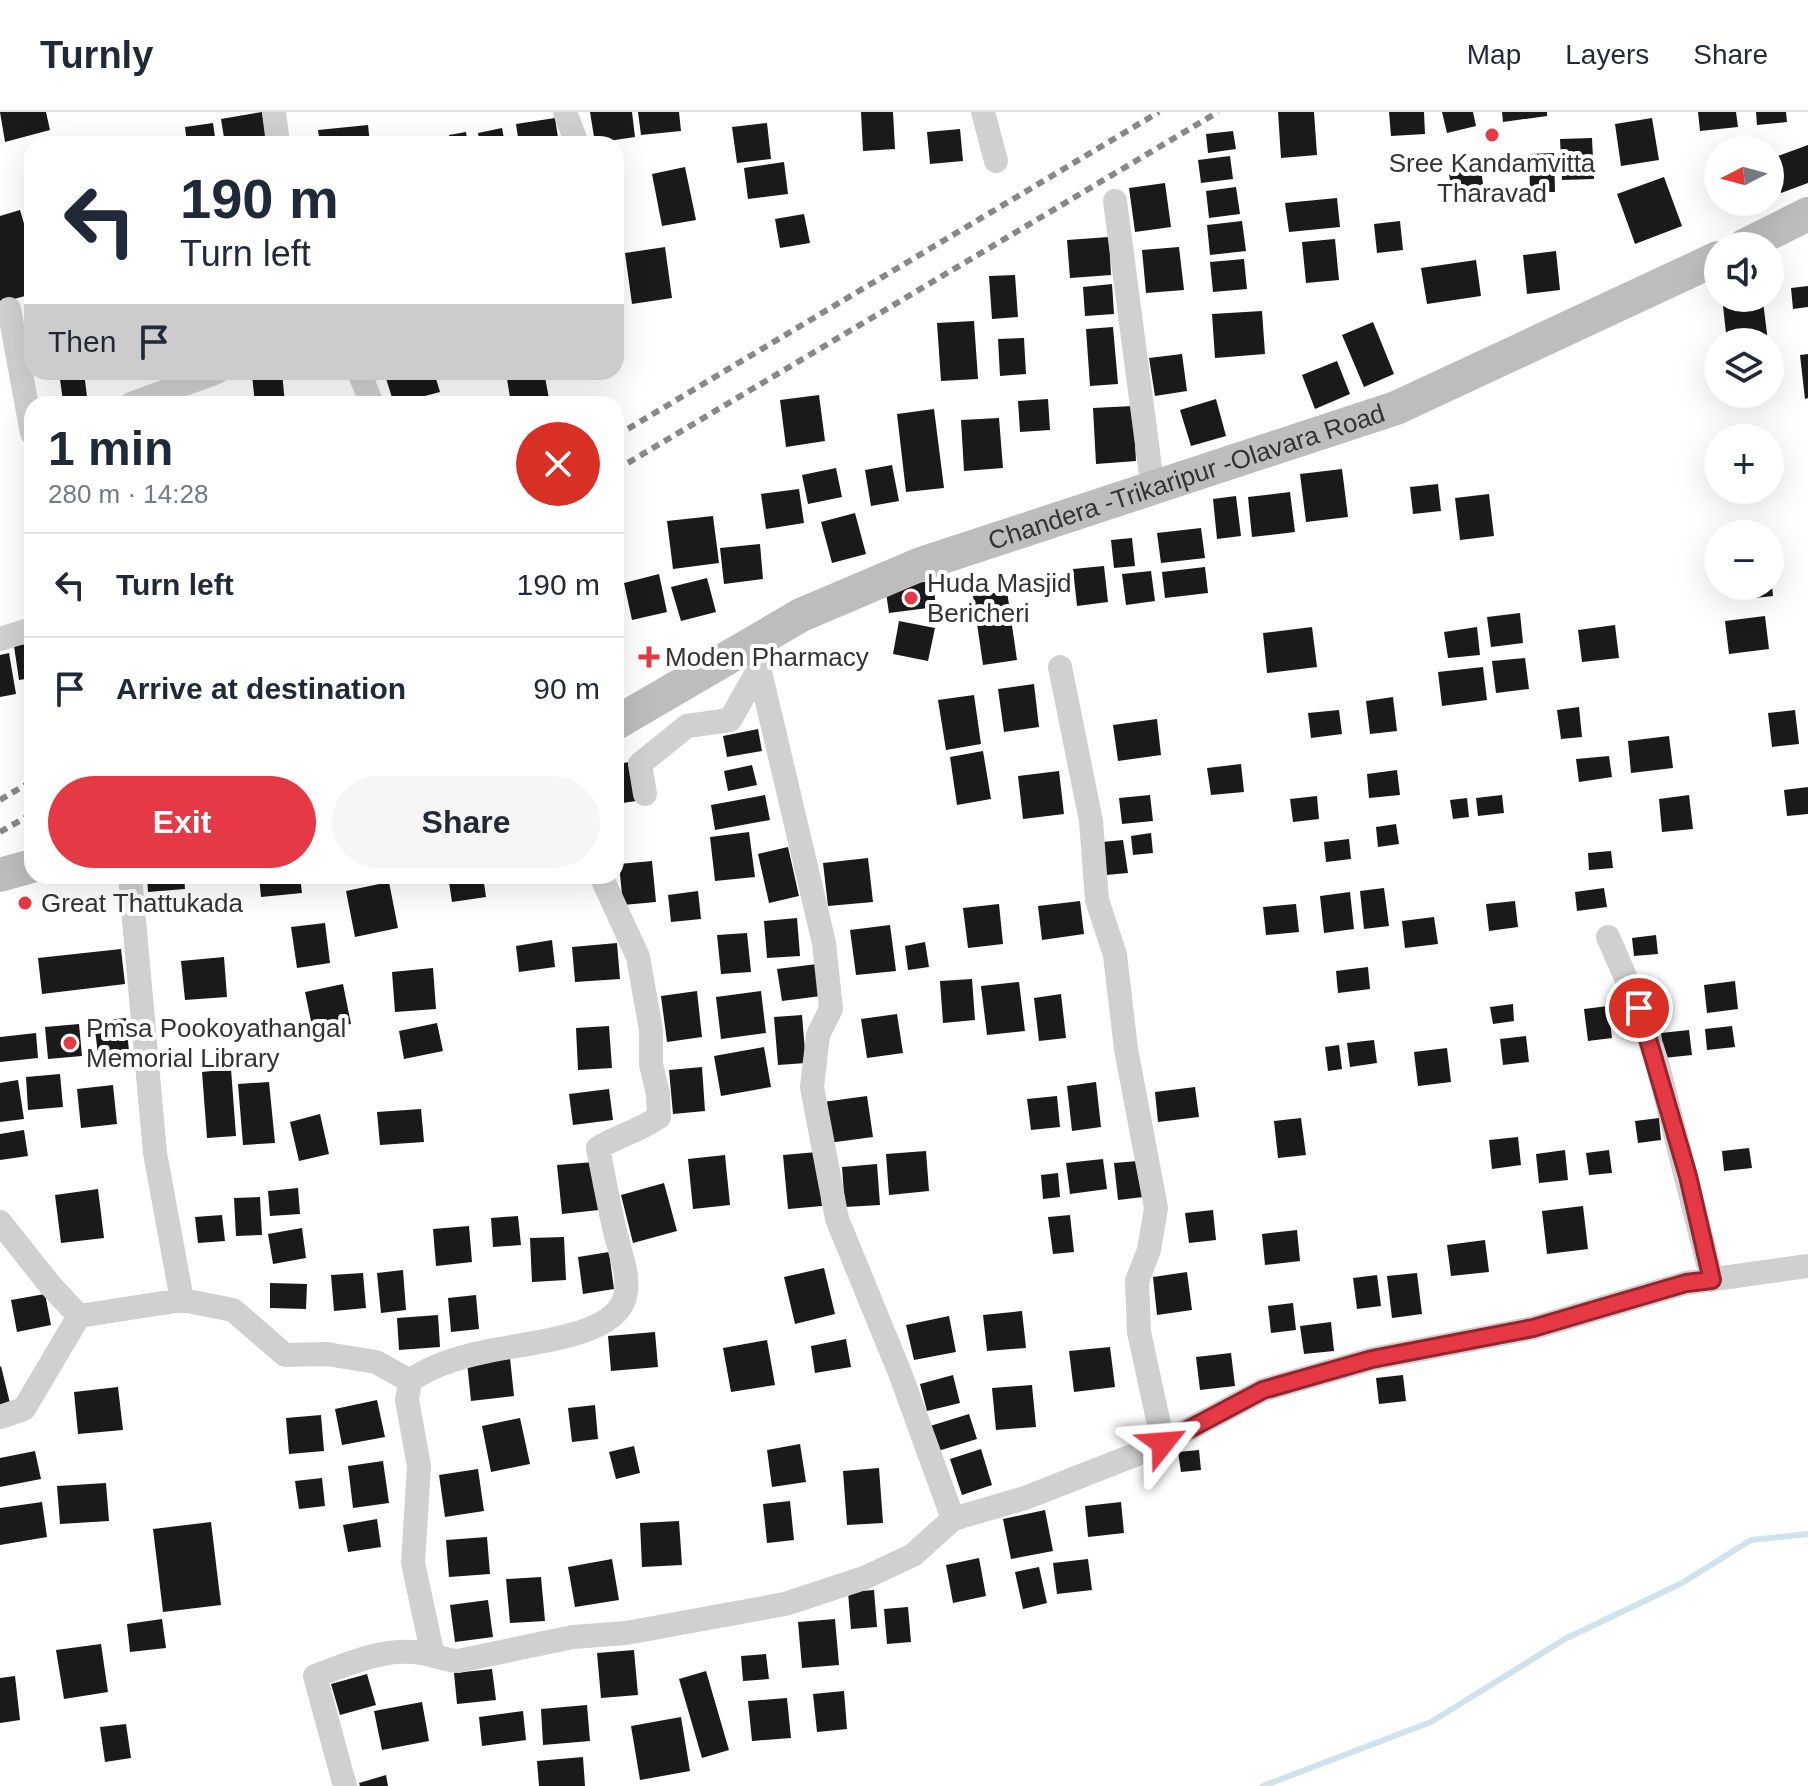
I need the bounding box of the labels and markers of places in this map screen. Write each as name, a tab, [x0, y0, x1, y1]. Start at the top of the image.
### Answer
marker: Sree Kandamvitta Tharavad	[1483, 126, 1501, 144]
place label: Sree Kandamvitta Tharavad	[1389, 148, 1596, 208]
place label: Huda Masjid Bericheri	[927, 568, 1072, 628]
marker: Huda Masjid Bericheri	[902, 589, 920, 607]
place label: Moden Pharmacy	[665, 642, 869, 672]
marker: Moden Pharmacy	[640, 648, 658, 666]
place label: Great Thattukada	[41, 888, 243, 918]
marker: Great Thattukada	[16, 894, 34, 912]
pin	[1605, 974, 1673, 1042]
place label: Pmsa Pookoyathangal Memorial Library	[86, 1013, 346, 1073]
marker: Pmsa Pookoyathangal Memorial Library	[61, 1034, 79, 1052]

